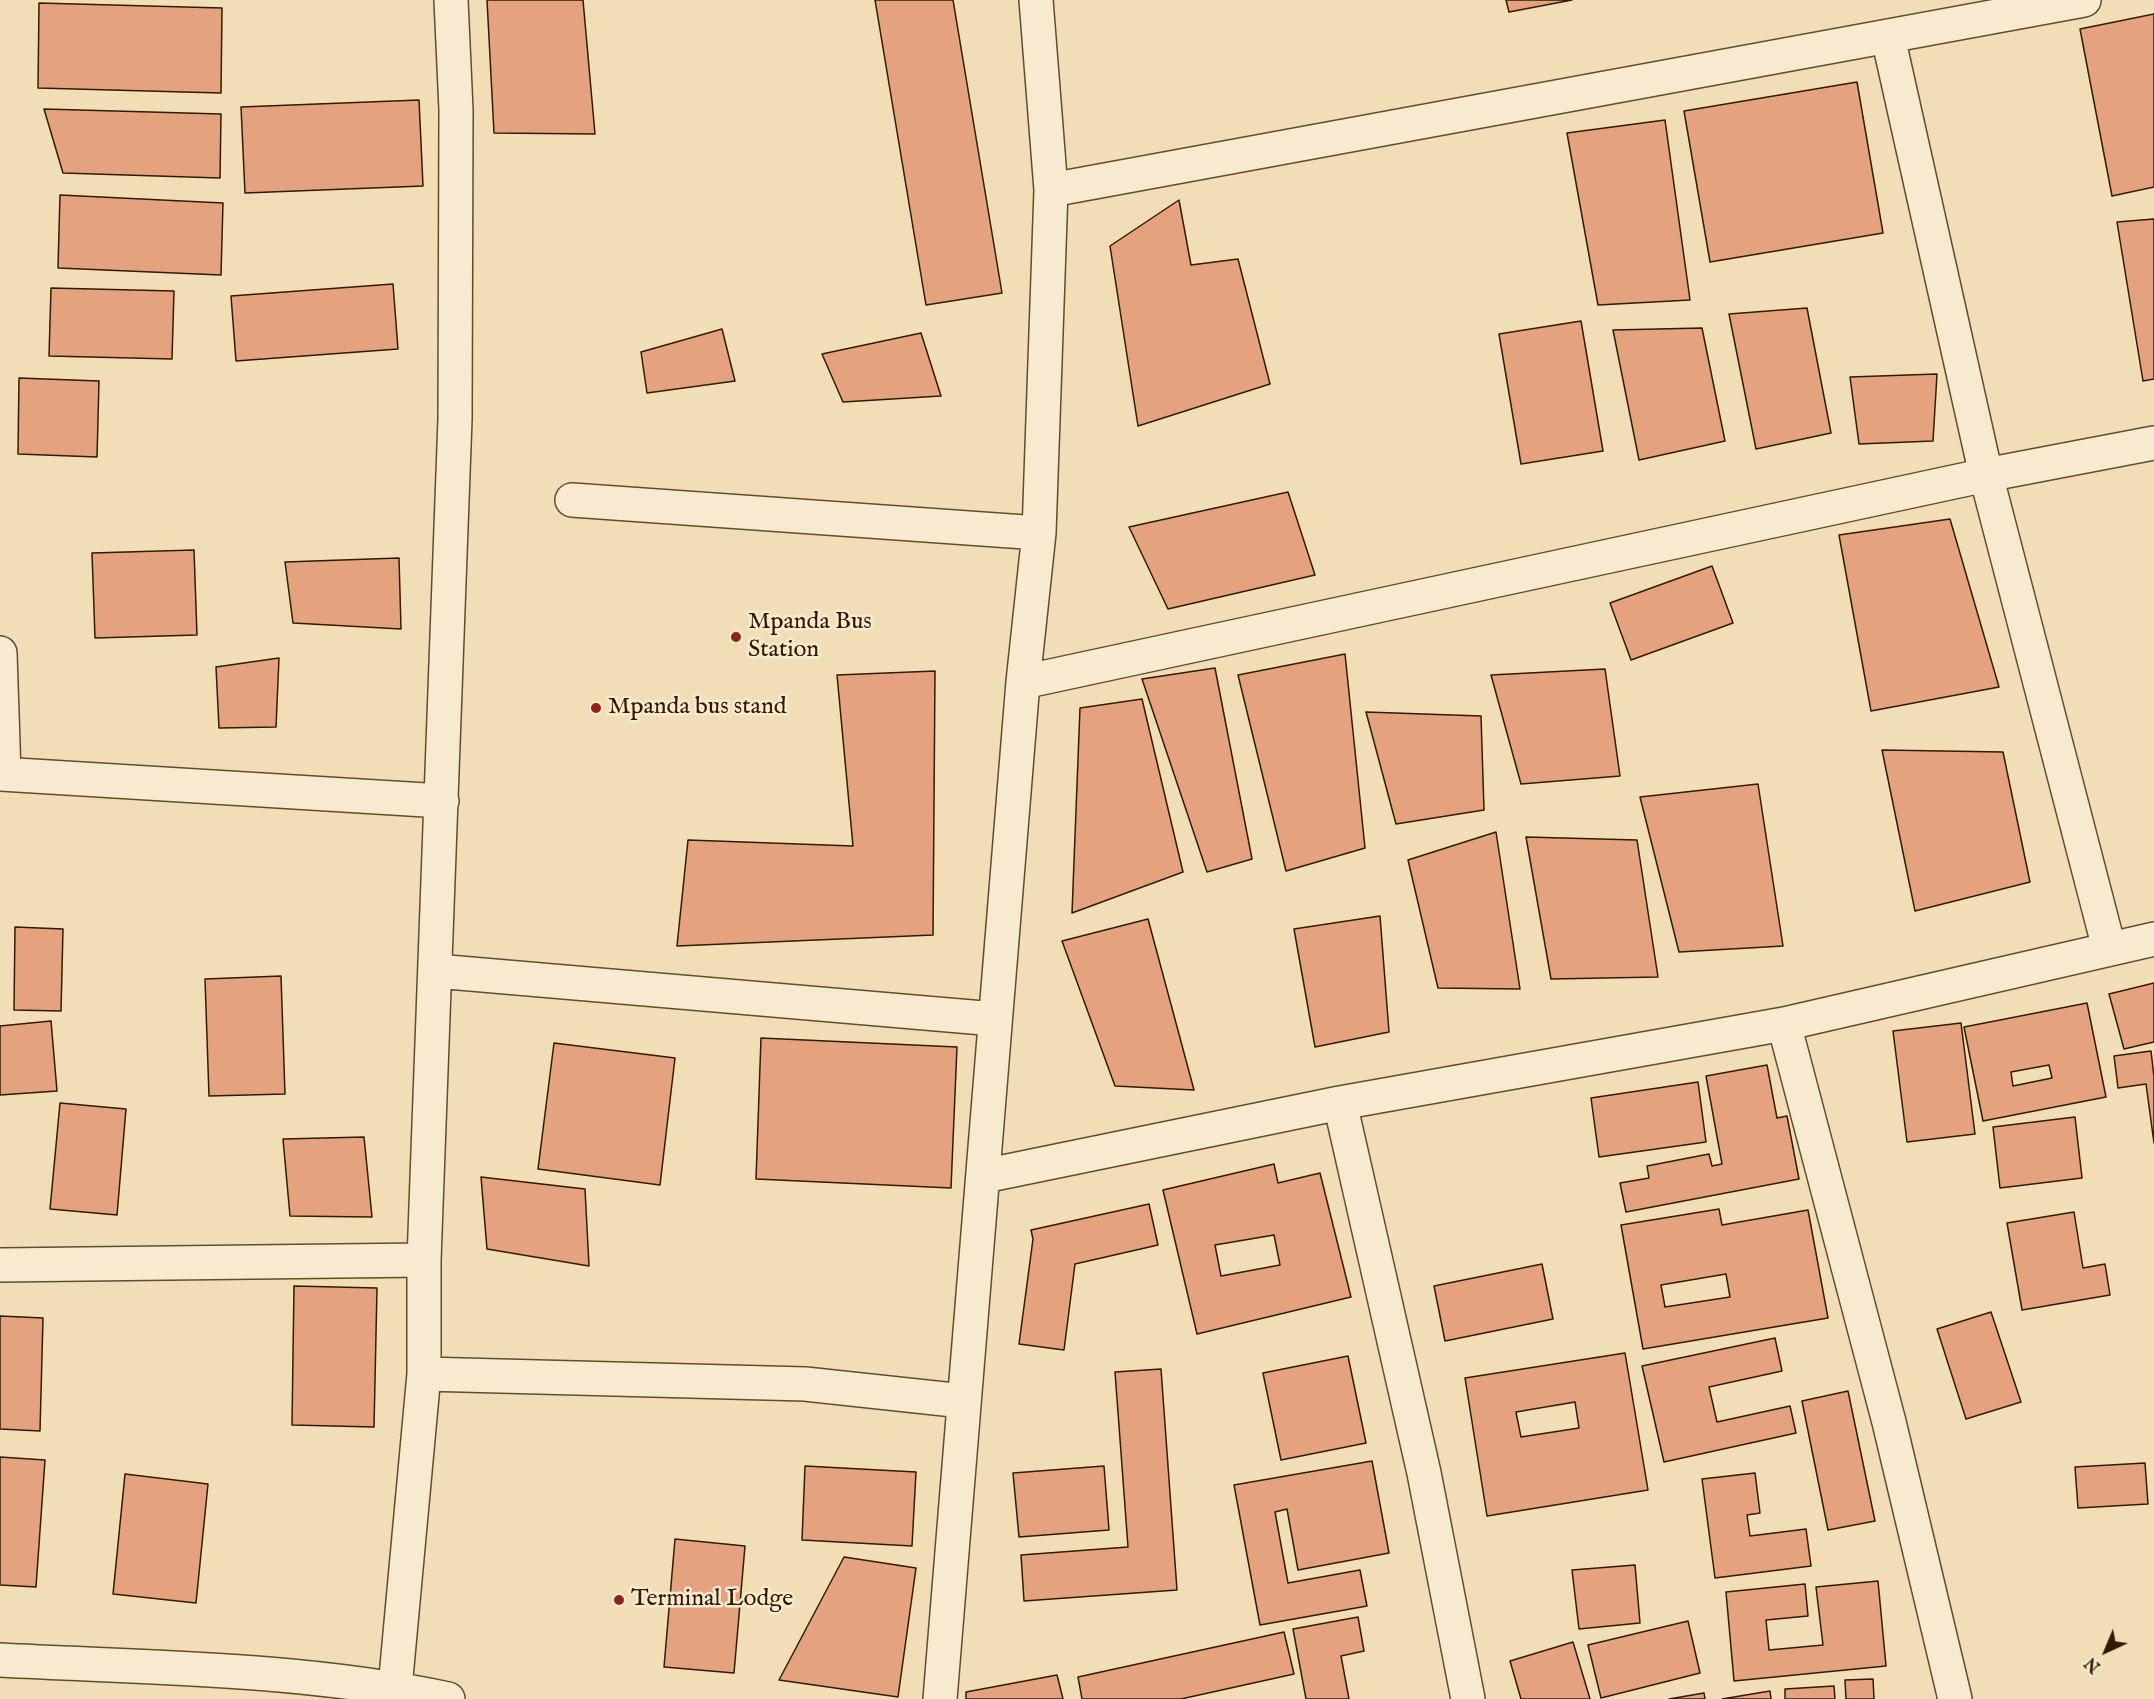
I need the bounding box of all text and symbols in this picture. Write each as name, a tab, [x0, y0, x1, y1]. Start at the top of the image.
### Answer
place label: Mpanda Bus Station	[748, 609, 872, 665]
marker: Mpanda Bus Station	[729, 630, 743, 644]
place label: Mpanda bus stand	[608, 694, 786, 722]
marker: Mpanda bus stand	[589, 701, 603, 715]
place label: Terminal Lodge	[631, 1586, 793, 1614]
marker: Terminal Lodge	[612, 1593, 626, 1607]
north arrow	[2076, 1621, 2136, 1681]
text: N	[2082, 1652, 2105, 1676]

